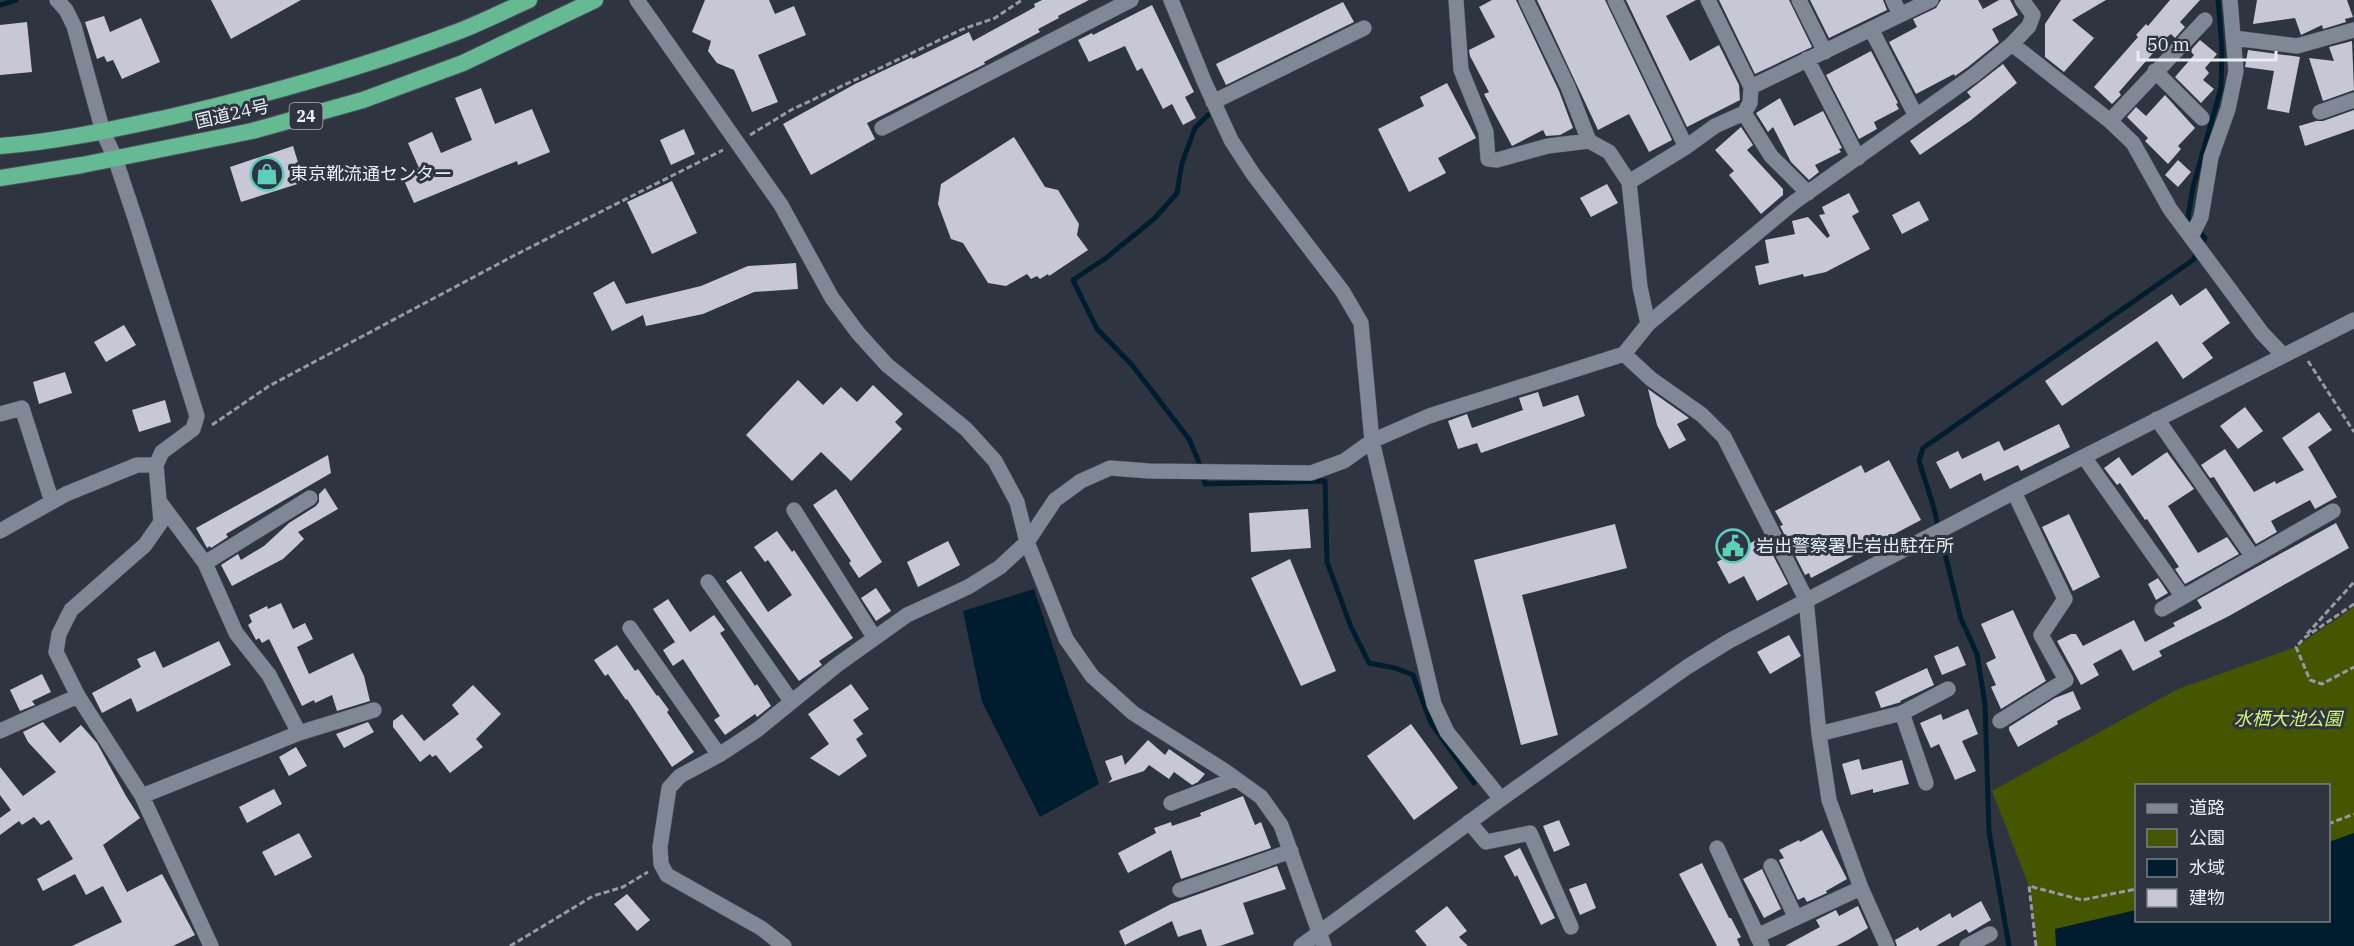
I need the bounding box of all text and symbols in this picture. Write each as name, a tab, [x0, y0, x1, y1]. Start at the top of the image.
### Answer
scale bar	[2138, 24, 2276, 62]
text: 50 m	[2147, 33, 2190, 56]
street label: 国道24号	[192, 94, 271, 133]
road number: 24	[290, 103, 322, 129]
shop icon: 東京靴流通センター	[249, 156, 285, 192]
place label: 東京靴流通センター	[290, 162, 452, 185]
public building icon: 岩出警察署上岩出駐在所	[1715, 528, 1751, 564]
place label: 岩出警察署上岩出駐在所	[1756, 534, 1954, 557]
park label: 水栖大池公園	[2234, 707, 2345, 730]
legend	[2135, 784, 2330, 922]
text: 道路	[2189, 796, 2225, 819]
text: 公園	[2189, 826, 2225, 849]
text: 水域	[2189, 856, 2225, 879]
text: 建物	[2189, 886, 2225, 909]

